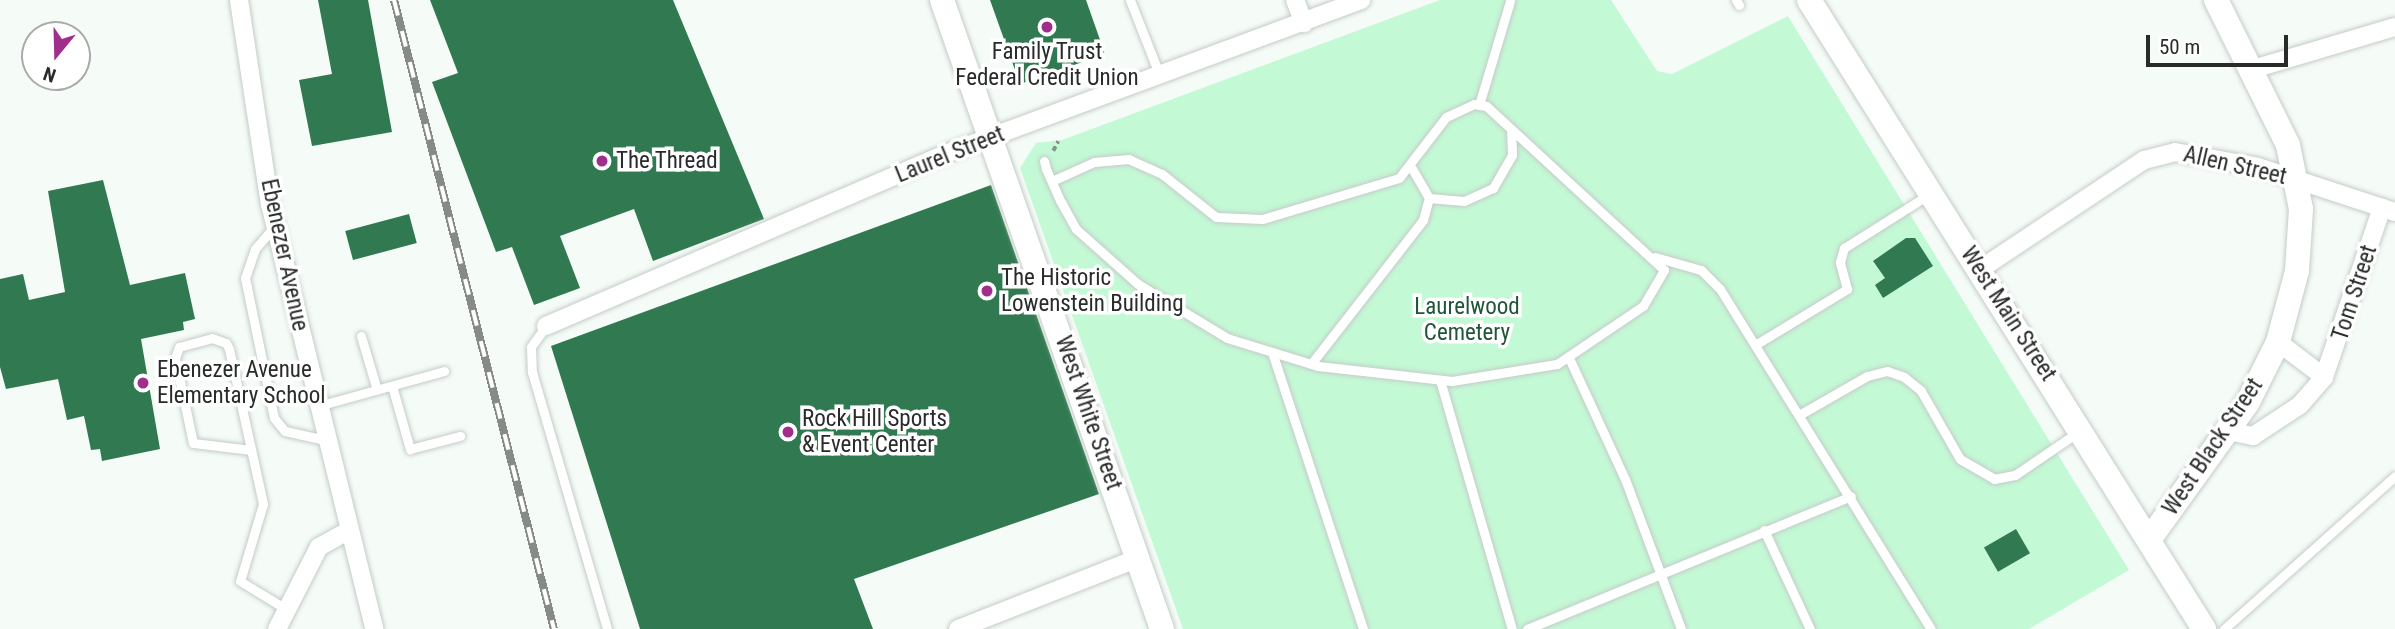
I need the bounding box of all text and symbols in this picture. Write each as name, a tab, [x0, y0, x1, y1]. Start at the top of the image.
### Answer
marker: Family Trust Federal Credit Union	[1039, 19, 1055, 35]
north arrow	[21, 21, 91, 91]
scale bar	[2150, 21, 2292, 65]
text: 50 m	[2159, 35, 2200, 59]
place label: Family Trust Federal Credit Union	[955, 38, 1139, 92]
text: N	[40, 62, 59, 87]
street label: Laurel Street	[891, 121, 1009, 189]
street label: Allen Street	[2181, 141, 2289, 191]
place label: The Thread	[616, 147, 718, 175]
marker: The Thread	[594, 153, 610, 169]
street label: Ebenezer Avenue	[254, 176, 314, 334]
street label: West Main Street	[1954, 242, 2062, 386]
street label: Tom Street	[2327, 242, 2383, 344]
place label: The Historic Lowenstein Building	[1001, 264, 1184, 318]
marker: The Historic Lowenstein Building	[979, 283, 995, 299]
park label: Laurelwood Cemetery	[1414, 293, 1520, 347]
street label: West White Street	[1049, 332, 1127, 494]
place label: Ebenezer Avenue Elementary School	[157, 356, 326, 410]
street label: West Black Street	[2157, 373, 2269, 521]
marker: Ebenezer Avenue Elementary School	[135, 375, 151, 391]
place label: Rock Hill Sports & Event Center	[802, 405, 947, 459]
marker: Rock Hill Sports & Event Center	[780, 424, 796, 440]

